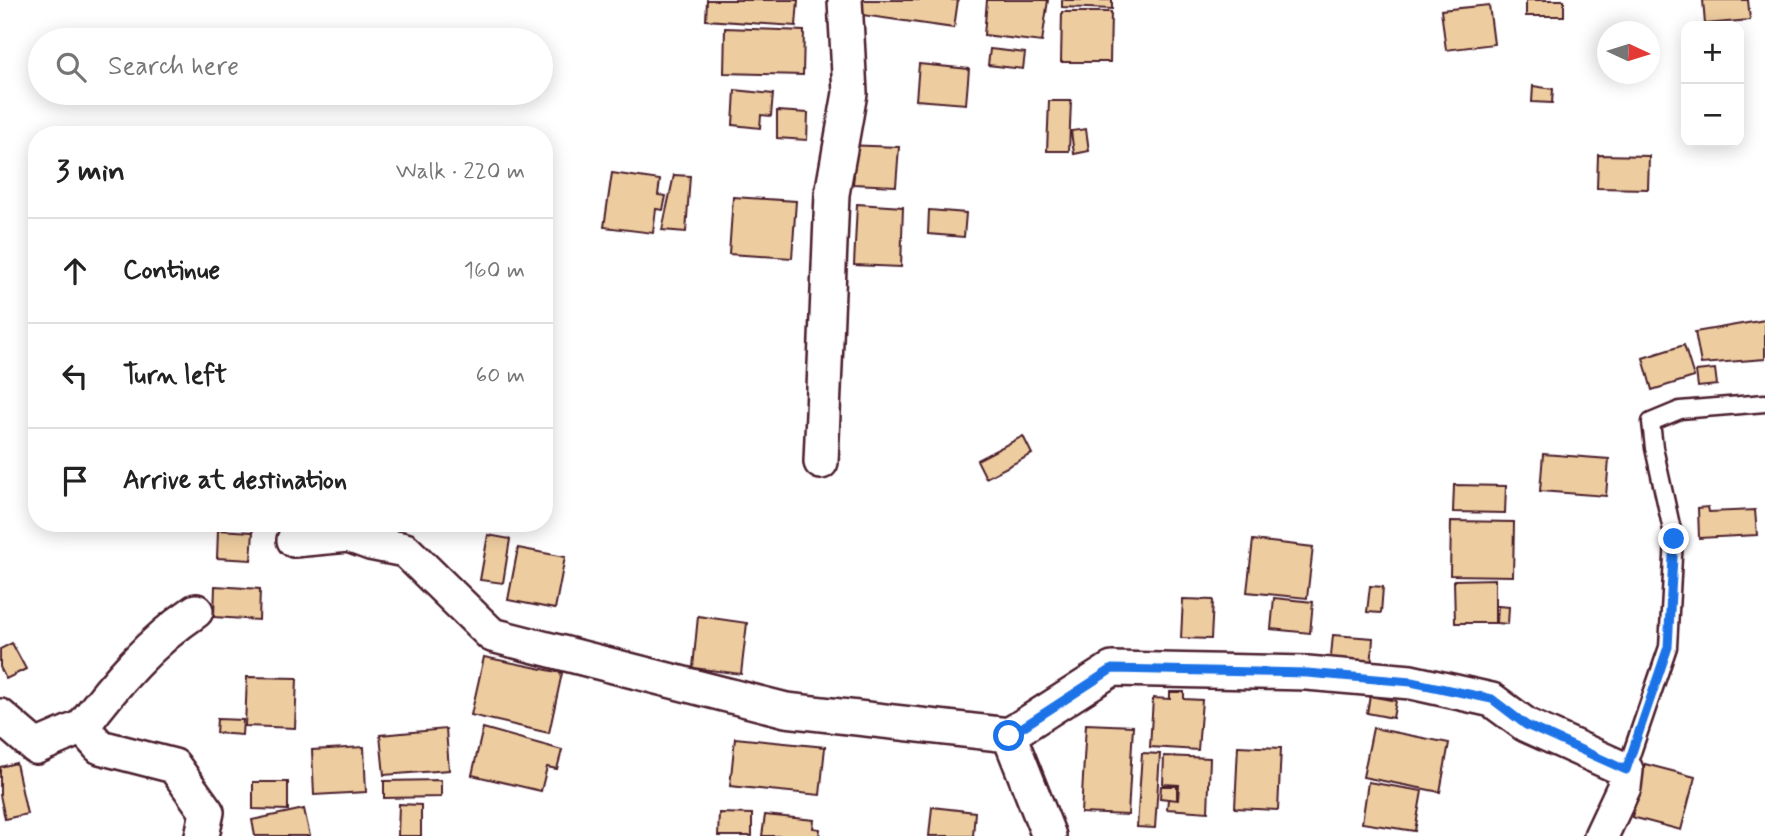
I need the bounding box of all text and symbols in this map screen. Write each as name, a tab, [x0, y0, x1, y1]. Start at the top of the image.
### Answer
north arrow	[1597, 21, 1660, 84]
map controls	[1681, 21, 1744, 147]
button: +	[1681, 21, 1744, 84]
search box	[28, 28, 553, 105]
icon: search	[52, 48, 90, 86]
text: Search here	[108, 50, 239, 84]
button: −	[1681, 84, 1744, 147]
text: 3 min	[56, 152, 125, 191]
text: Walk · 220 m	[396, 157, 525, 187]
icon: ahead	[56, 252, 94, 290]
text: Continue	[123, 254, 220, 288]
text: 160 m	[464, 256, 525, 286]
icon: left	[56, 357, 94, 395]
text: Turn left	[123, 359, 227, 393]
text: 60 m	[476, 361, 525, 391]
icon: arrive	[56, 462, 94, 500]
text: Arrive at destination	[123, 464, 347, 498]
route end	[1658, 523, 1689, 554]
route start	[993, 720, 1024, 751]

